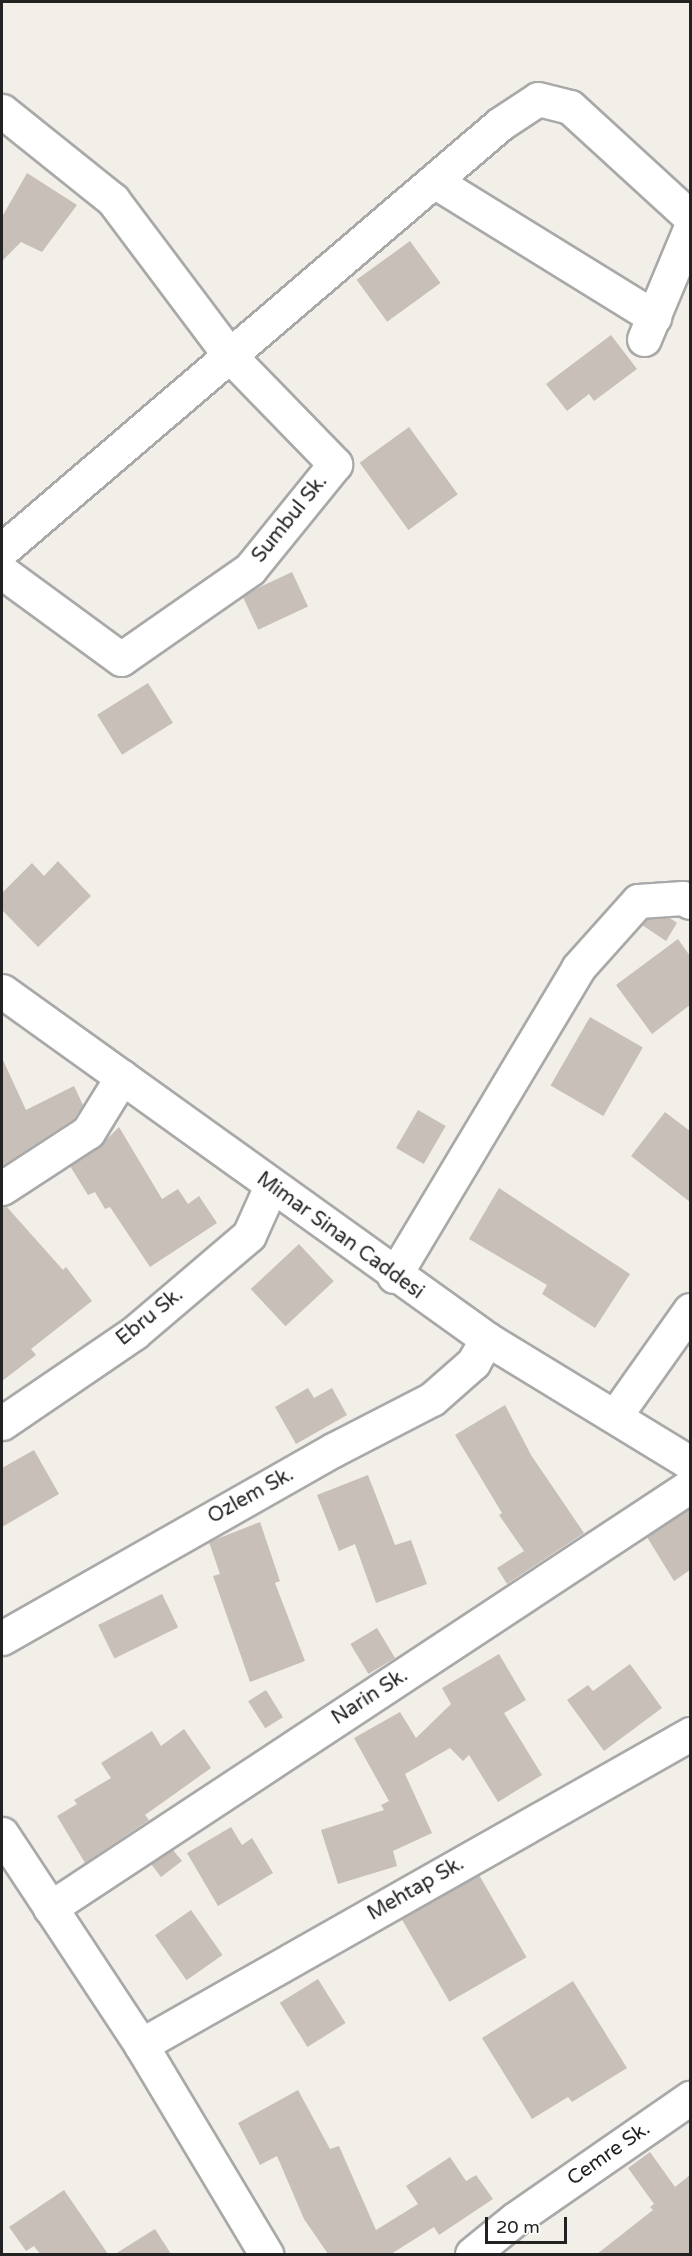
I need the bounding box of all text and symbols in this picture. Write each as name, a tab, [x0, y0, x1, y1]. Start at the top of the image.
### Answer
street label: Sumbul Sk.	[247, 470, 333, 568]
street label: Mimar Sinan Caddesi	[252, 1167, 428, 1305]
street label: Ebru Sk.	[112, 1283, 188, 1351]
street label: Ozlem Sk.	[204, 1463, 298, 1529]
street label: Narin Sk.	[328, 1664, 412, 1730]
street label: Mehtap Sk.	[364, 1852, 468, 1926]
street label: Cemre Sk.	[563, 2117, 655, 2191]
scale bar	[488, 2205, 570, 2243]
text: 20 m	[496, 2216, 540, 2238]

